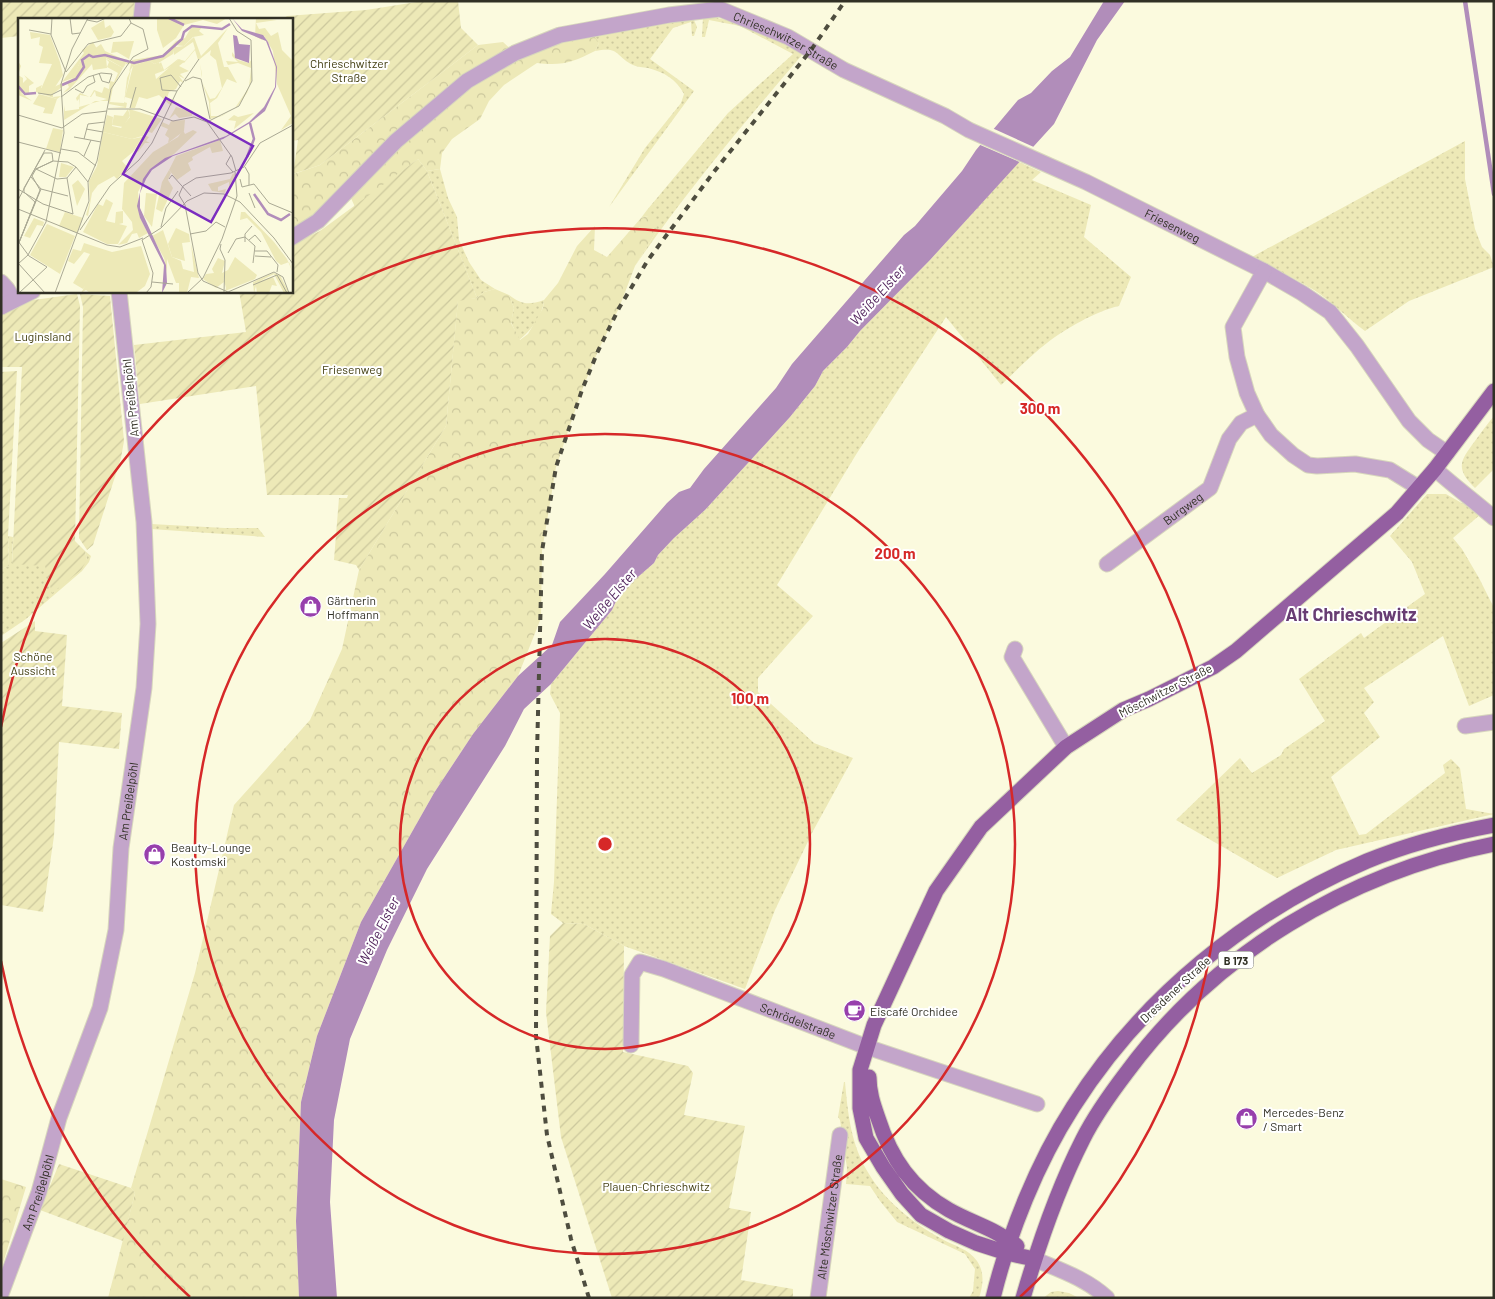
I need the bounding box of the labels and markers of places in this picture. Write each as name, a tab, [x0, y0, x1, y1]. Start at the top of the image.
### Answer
place label: Gärtnerin Hoffmann	[327, 593, 379, 621]
shop icon: Gärtnerin Hoffmann	[299, 595, 323, 619]
centre of rings	[596, 835, 614, 853]
place label: Beauty-Lounge Kostomski	[171, 840, 251, 868]
shop icon: Beauty-Lounge Kostomski	[143, 842, 167, 866]
cafe icon: Eiscafé Orchidee	[842, 999, 866, 1023]
place label: Eiscafé Orchidee	[870, 1004, 958, 1018]
place label: Mercedes-Benz / Smart	[1263, 1105, 1344, 1133]
shop icon: Mercedes-Benz / Smart	[1235, 1107, 1259, 1131]

